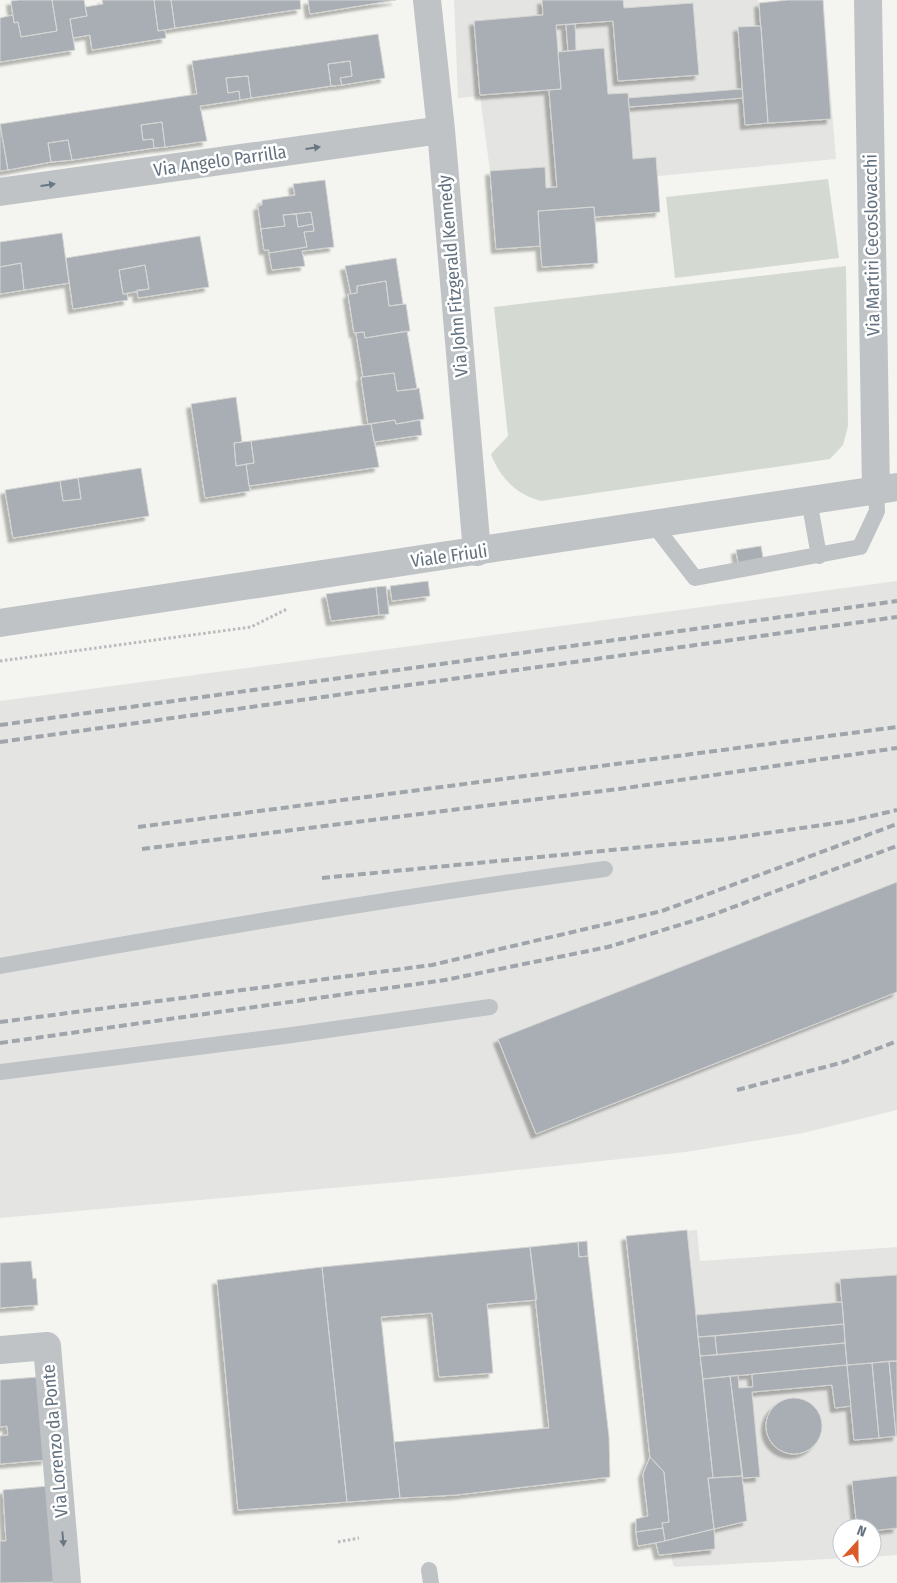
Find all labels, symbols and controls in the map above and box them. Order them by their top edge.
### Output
street label: Via Angelo Parrilla [152,141,288,181]
one-way arrow [306,144,322,152]
street label: Via Martiri Cecoslovacchi [859,154,885,336]
street label: Via John Fitzgerald Kennedy [433,174,473,378]
one-way arrow [41,181,57,189]
street label: Viale Friuli [409,540,489,572]
street label: Via Lorenzo da Ponte [37,1363,73,1519]
north arrow [832,1518,882,1568]
text: N [855,1522,868,1541]
one-way arrow [60,1531,68,1547]

